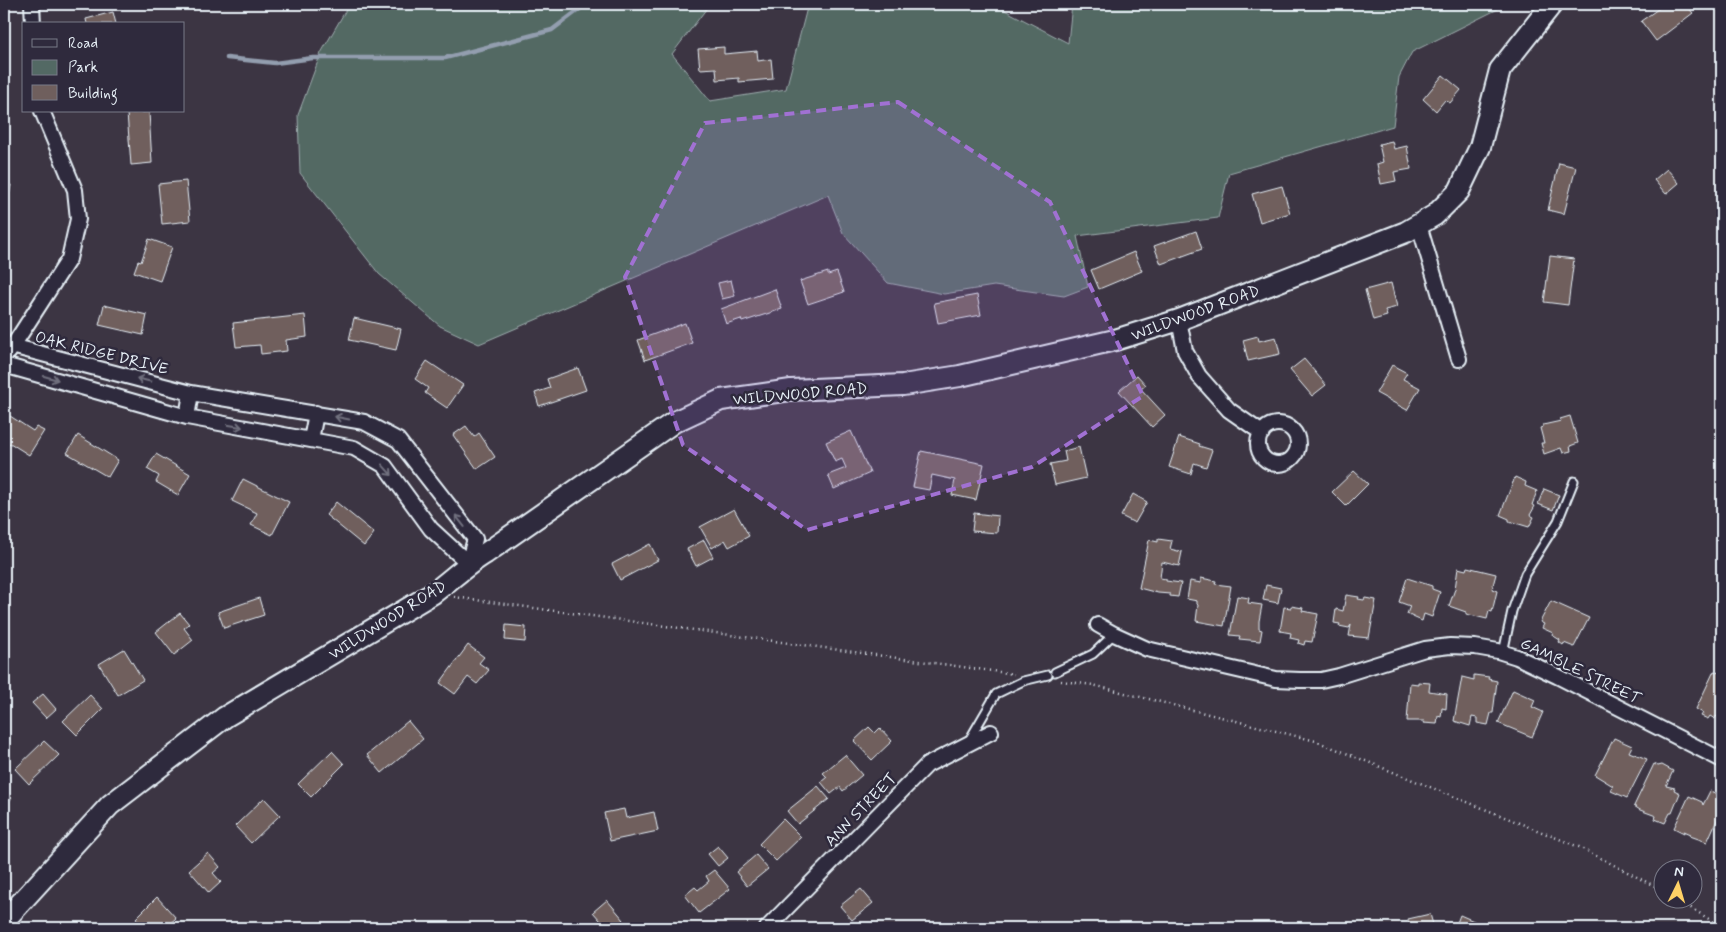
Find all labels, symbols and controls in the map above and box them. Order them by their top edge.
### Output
legend [22,22,185,112]
text: Road [68,34,98,54]
text: Park [68,58,98,78]
text: Building [68,84,118,105]
street label: WILDWOOD ROAD [1128,280,1263,346]
street label: OAK RIDGE DRIVE [33,327,170,380]
one-way arrow [42,374,58,384]
one-way arrow [136,375,152,385]
street label: WILDWOOD ROAD [732,378,868,411]
one-way arrow [334,413,350,423]
one-way arrow [226,421,242,431]
one-way arrow [381,464,393,476]
one-way arrow [455,514,466,527]
street label: WILDWOOD ROAD [325,576,451,665]
street label: GAMBLE STREET [1517,633,1645,710]
street label: ANN STREET [821,769,902,851]
north arrow [1654,860,1704,910]
text: N [1674,863,1684,881]

